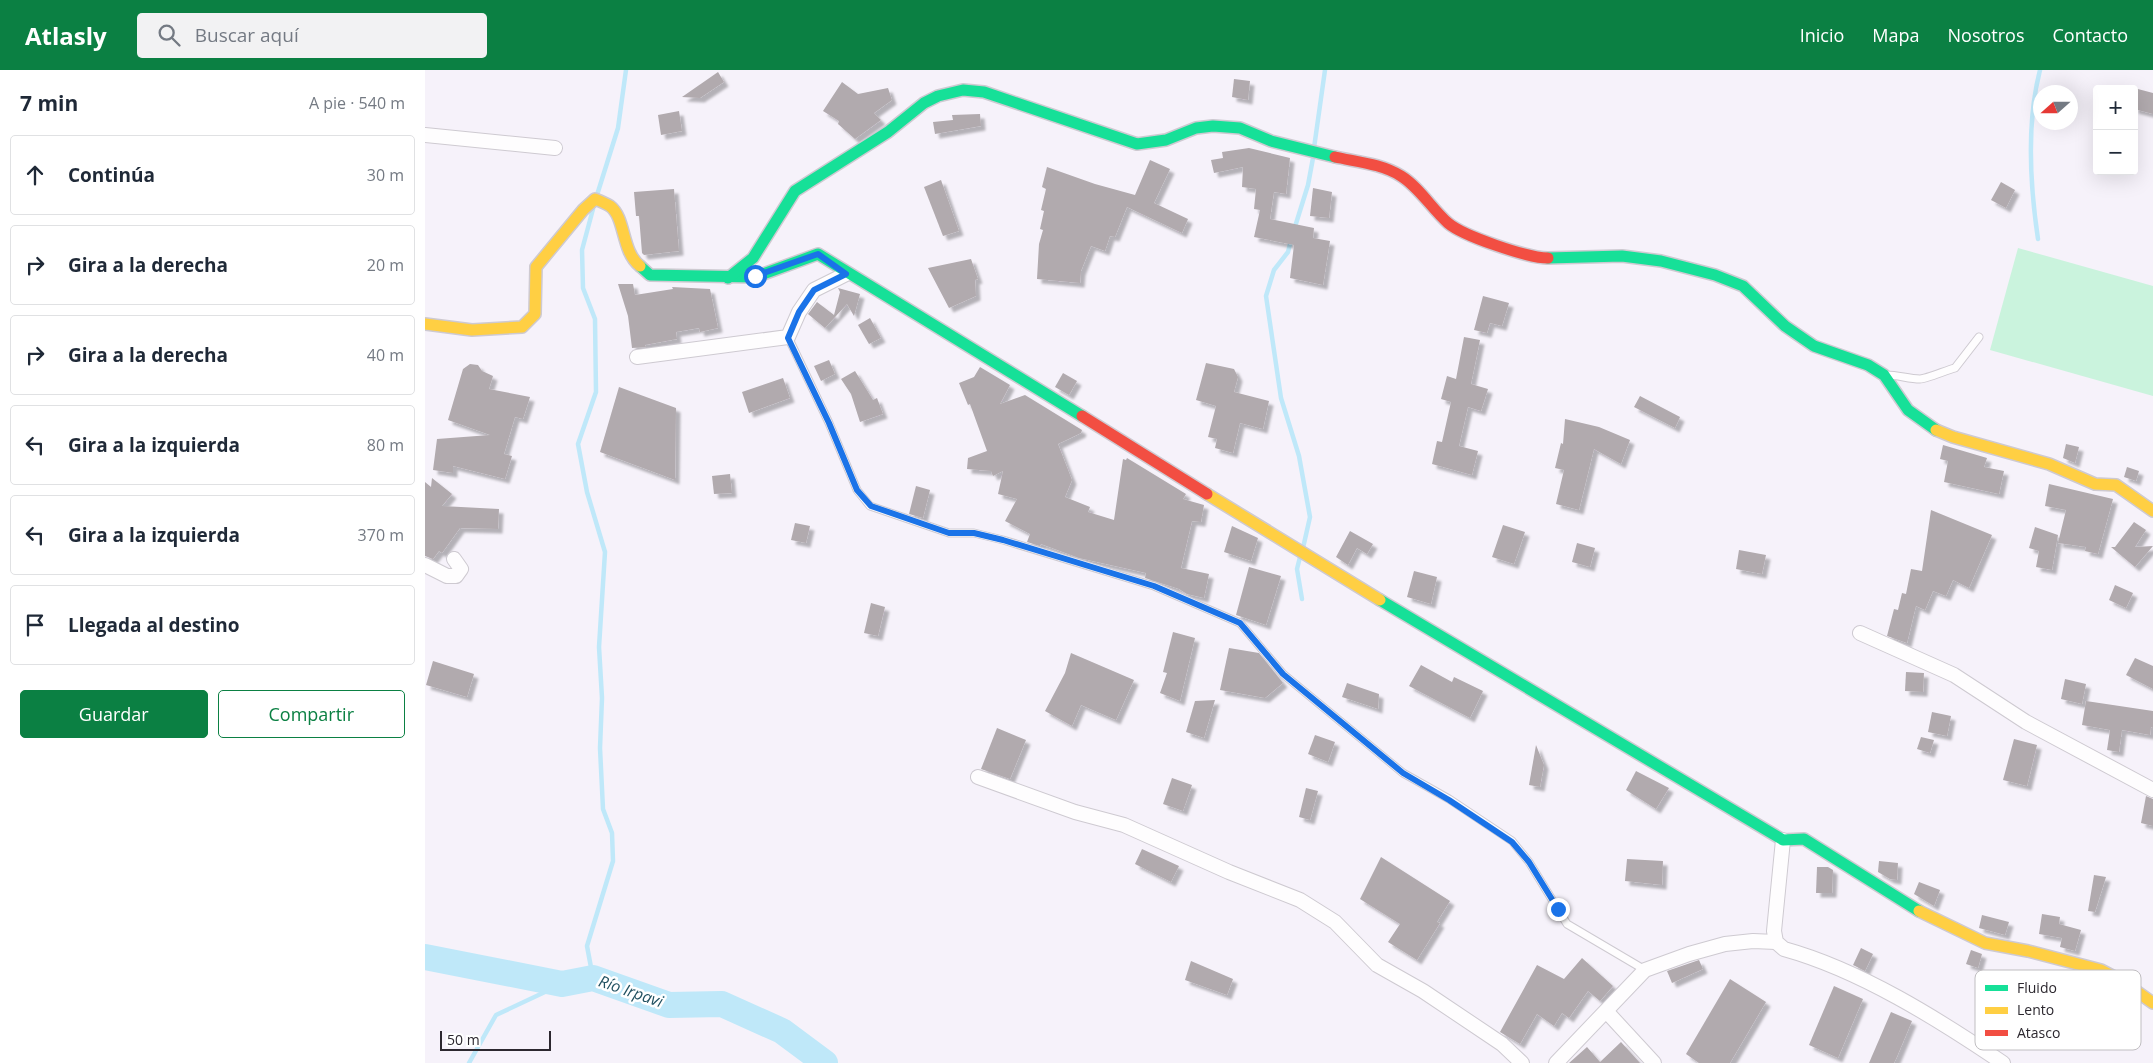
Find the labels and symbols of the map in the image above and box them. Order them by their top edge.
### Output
north arrow [2033,85,2078,130]
route start [744,265,767,288]
route end [1547,898,1570,921]
water label: Río Irpavi [596,970,667,1013]
legend [1975,970,2141,1050]
text: Fluido [2017,978,2057,997]
text: Lento [2017,1000,2054,1019]
text: Atasco [2017,1023,2060,1042]
scale bar [440,1028,551,1051]

